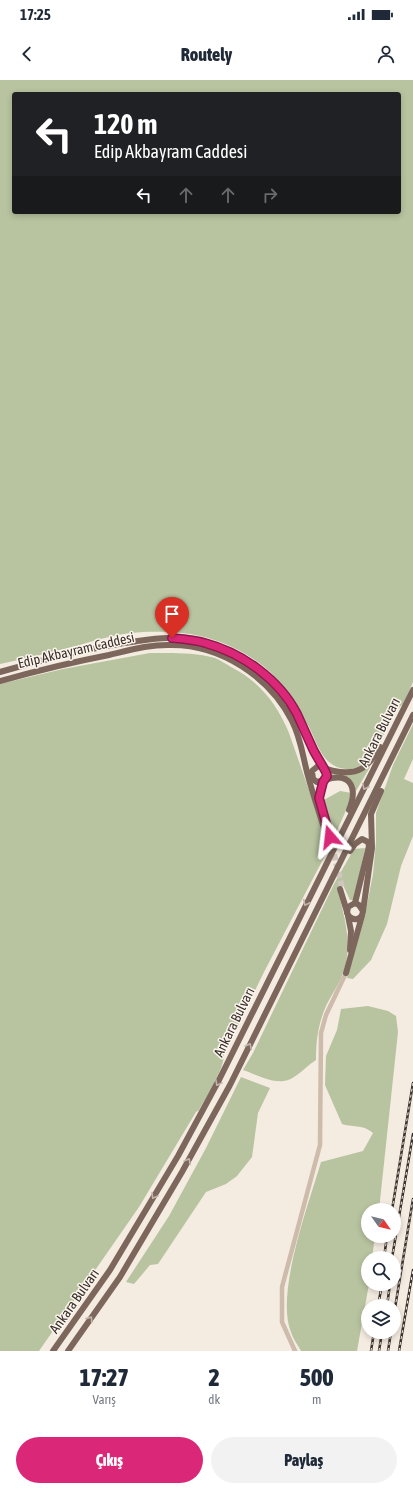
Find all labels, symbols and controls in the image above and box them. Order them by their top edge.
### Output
text: 17:25 [20,6,51,23]
icon: back [16,43,38,65]
icon: person [375,43,397,65]
text: Routely [181,44,232,65]
icon: left [28,108,80,160]
text: 120 m [94,108,157,140]
text: Edip Akbayram Caddesi [94,141,247,162]
icon: left [133,184,155,206]
icon: ahead [175,184,197,206]
icon: ahead [217,184,239,206]
icon: right [259,184,281,206]
pin [155,597,189,638]
icon: arrive [161,603,183,625]
street label: Edip Akbayram Caddesi [16,629,136,671]
street label: Ankara Bulvarı [355,695,403,769]
one-way arrow [362,783,369,790]
position arrow [309,816,351,858]
one-way arrow [303,899,311,906]
street label: Ankara Bulvarı [210,985,258,1059]
one-way arrow [244,1043,252,1051]
one-way arrow [215,1079,223,1086]
one-way arrow [184,1158,191,1165]
one-way arrow [152,1192,159,1199]
north arrow [361,1203,401,1243]
map controls [361,1203,401,1339]
button: search [361,1251,401,1291]
street label: Ankara Bulvarı [46,1266,102,1336]
button: layers [361,1299,401,1339]
one-way arrow [85,1316,93,1323]
text: 17:27 [79,1364,129,1391]
text: 2 [209,1364,220,1391]
text: 500 [300,1364,334,1391]
text: Varış [92,1392,116,1407]
text: dk [208,1392,220,1407]
text: m [312,1392,321,1407]
button: Çıkış [16,1437,203,1483]
button: Paylaş [211,1437,397,1483]

